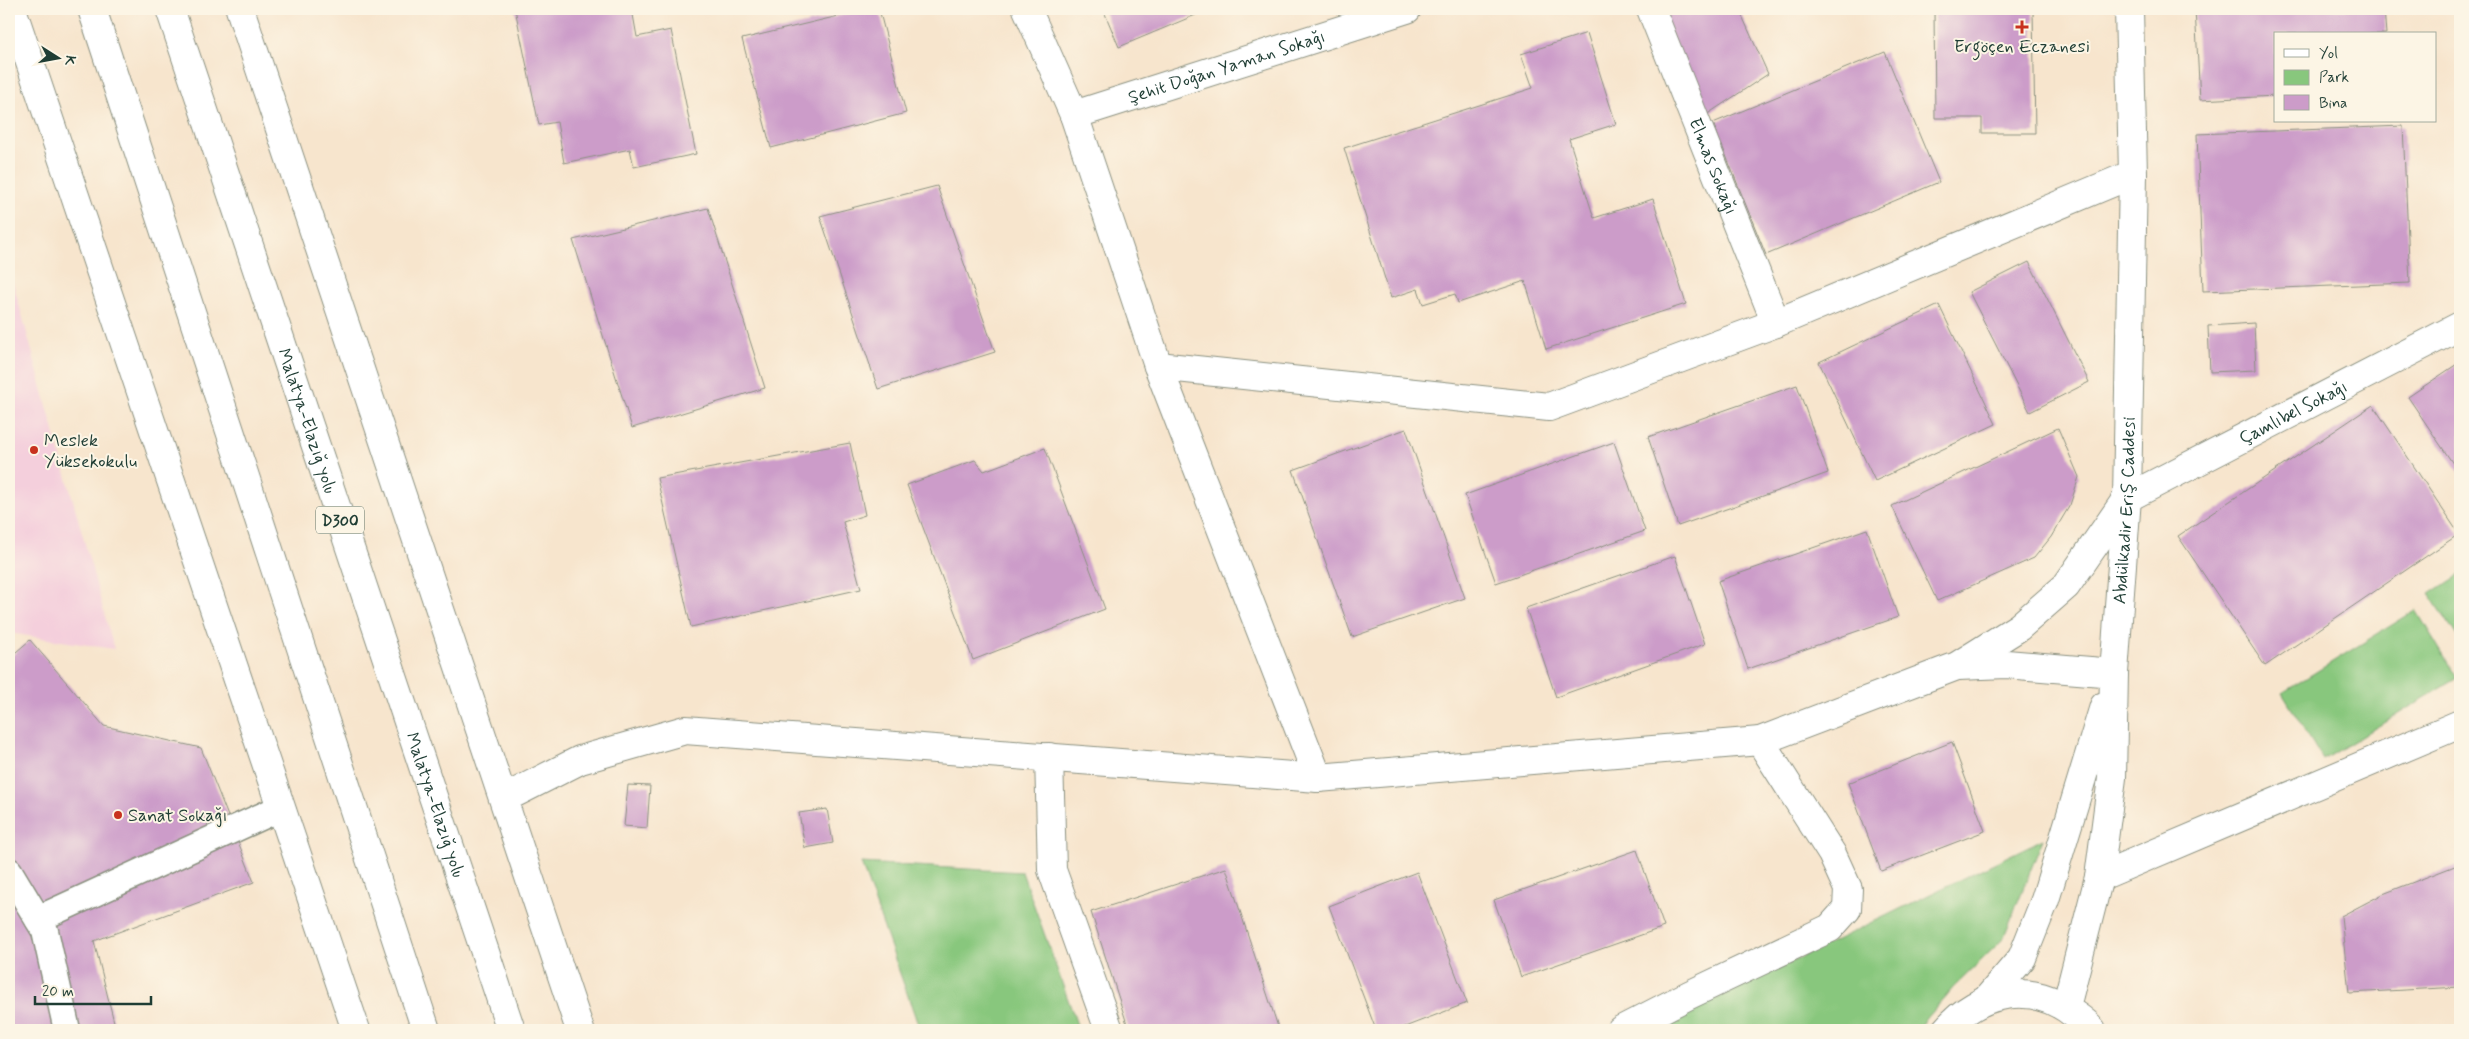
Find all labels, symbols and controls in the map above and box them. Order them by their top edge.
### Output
marker: Ergöçen Eczanesi [2016,21,2028,33]
street label: Şehit Doğan Yaman Sokağı [1125,25,1328,110]
north arrow [32,32,82,82]
legend [2274,32,2436,122]
place label: Ergöçen Eczanesi [1954,35,2090,61]
text: Yol [2319,44,2338,64]
text: K [60,54,80,68]
text: Park [2319,68,2349,88]
text: Bina [2319,94,2347,114]
street label: Elmas Sokağı [1683,115,1743,218]
street label: Malatya-Elazığ yolu [271,345,342,497]
street label: Çamlıbel Sokağı [2235,375,2352,451]
street label: Abdülkadir Eriş Caddesi [2108,416,2142,605]
place label: Meslek Yüksekokulu [44,429,137,474]
marker: Meslek Yüksekokulu [28,444,40,456]
road number: D300 [316,506,364,534]
street label: Malatya-Elazığ yolu [399,729,470,881]
place label: Sanat Sokağı [128,804,227,828]
marker: Sanat Sokağı [112,809,124,821]
scale bar [35,974,151,1006]
text: 20 m [42,982,74,1002]

